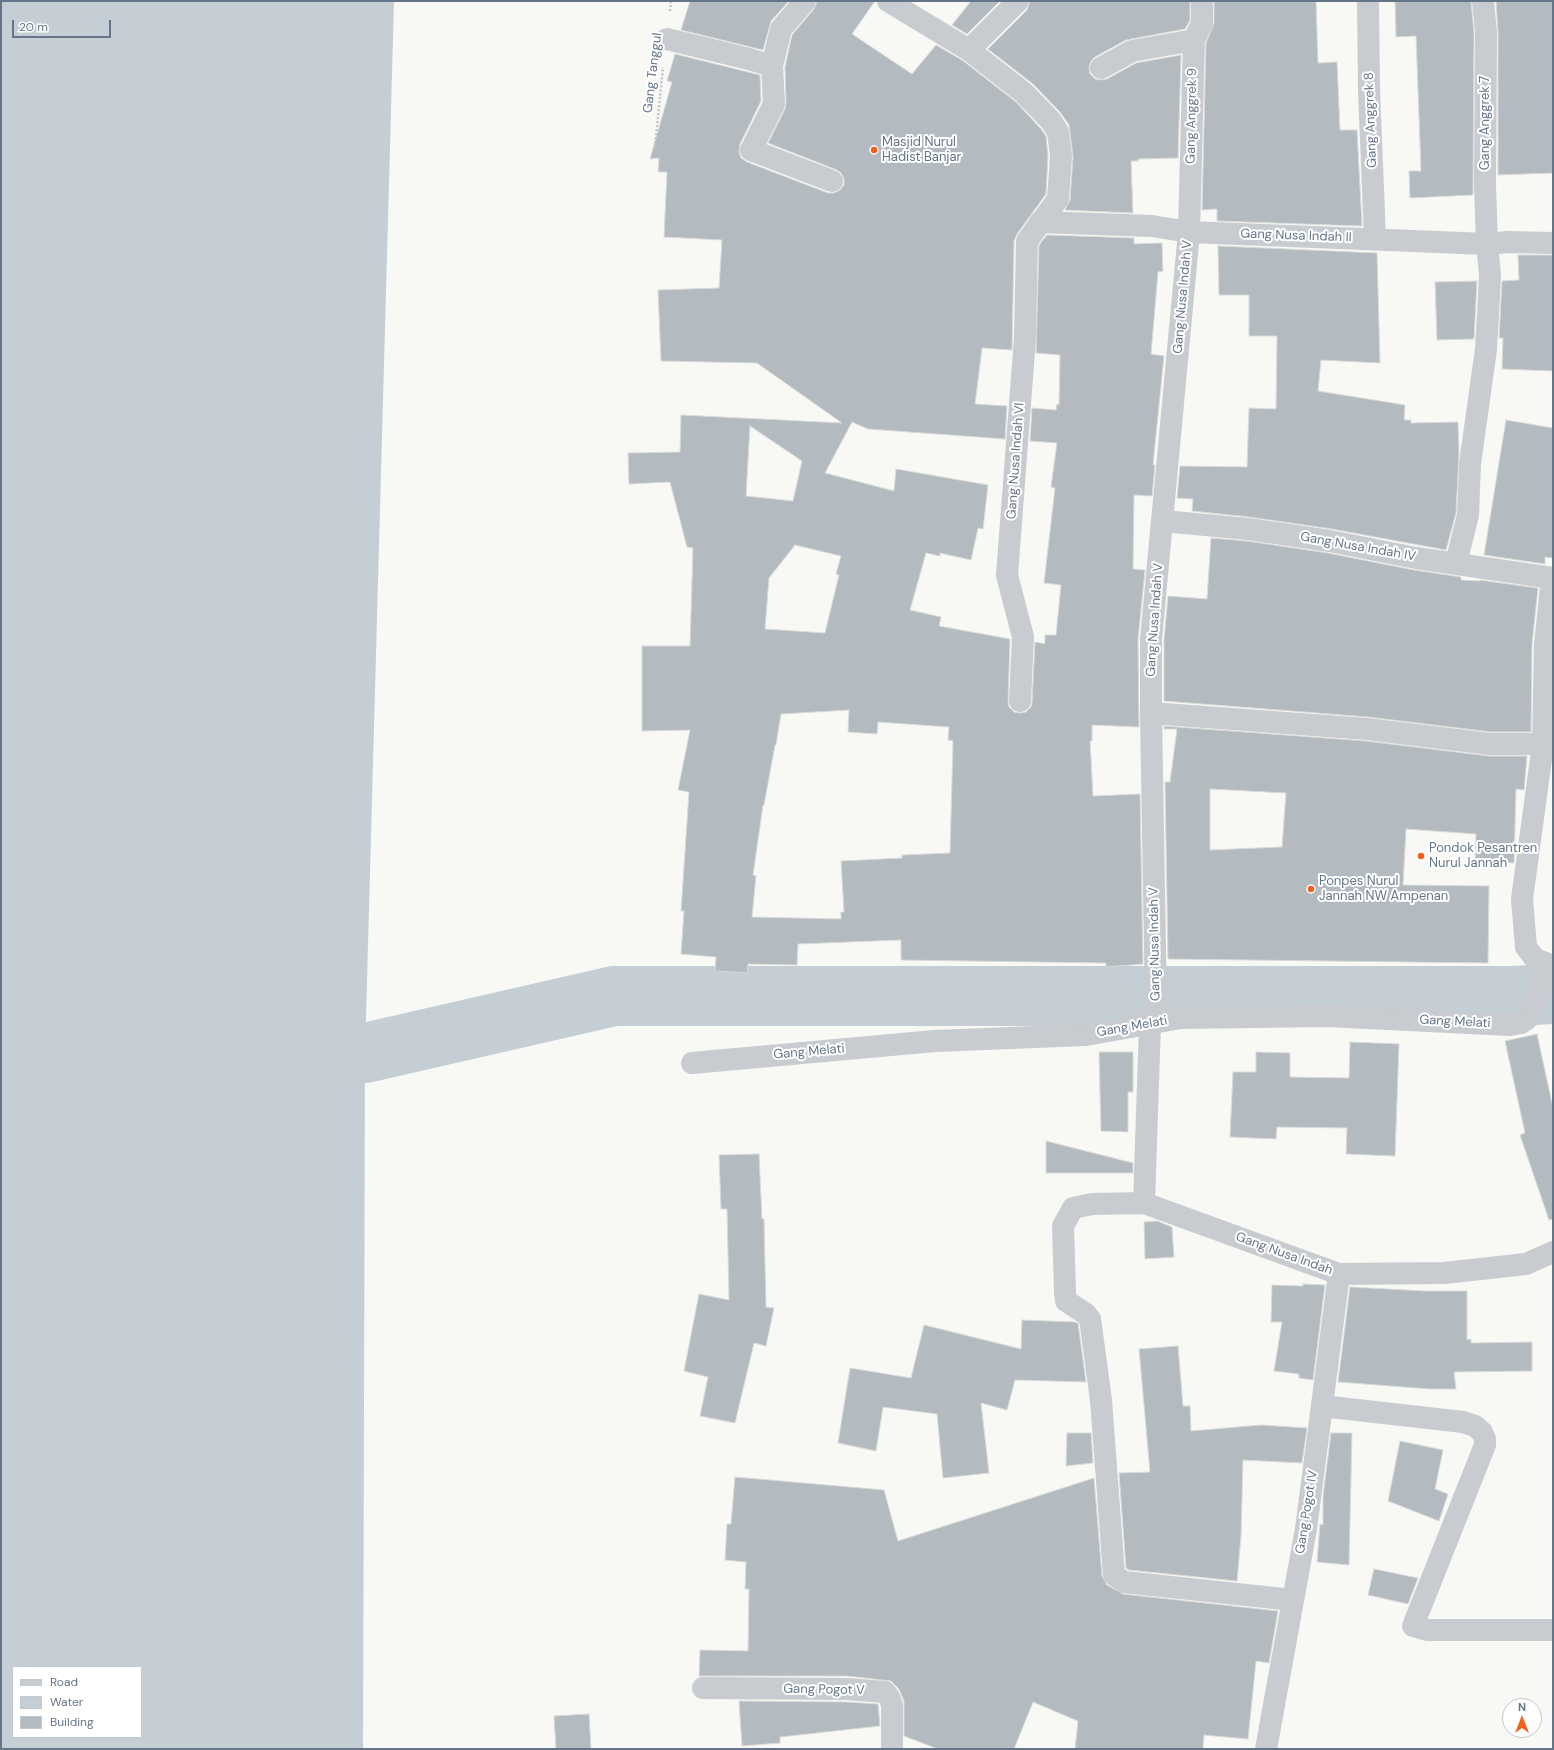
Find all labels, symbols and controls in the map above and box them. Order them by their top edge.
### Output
scale bar [14,12,113,38]
text: 20 m [19,19,48,35]
street label: Gang Tanggul [640,32,666,114]
street label: Gang Anggrek 9 [1183,68,1201,164]
street label: Gang Anggrek 8 [1362,72,1380,168]
street label: Gang Anggrek 7 [1478,76,1494,170]
place label: Masjid Nurul Hadist Banjar [882,135,961,166]
marker: Masjid Nurul Hadist Banjar [869,145,879,155]
street label: Gang Nusa Indah II [1240,226,1352,246]
street label: Gang Nusa Indah V [1170,240,1196,354]
street label: Gang Nusa Indah VI [1004,402,1028,520]
street label: Gang Nusa Indah IV [1299,529,1417,565]
street label: Gang Nusa Indah V [1143,563,1167,677]
place label: Pondok Pesantren Nurul Jannah [1429,841,1537,872]
marker: Pondok Pesantren Nurul Jannah [1416,851,1426,861]
place label: Ponpes Nurul Jannah NW Ampenan [1319,874,1448,905]
marker: Ponpes Nurul Jannah NW Ampenan [1306,884,1316,894]
street label: Gang Nusa Indah V [1146,887,1164,1001]
street label: Gang Melati [1419,1012,1491,1032]
street label: Gang Melati [1095,1013,1169,1041]
street label: Gang Melati [773,1041,845,1063]
street label: Gang Nusa Indah [1234,1229,1334,1279]
street label: Gang Pogot IV [1293,1469,1321,1555]
legend [12,1666,142,1738]
text: Road [50,1674,78,1690]
street label: Gang Pogot V [783,1681,865,1699]
text: Water [50,1694,83,1710]
north arrow [1502,1698,1542,1738]
text: N [1518,1700,1526,1714]
text: Building [50,1714,94,1730]

